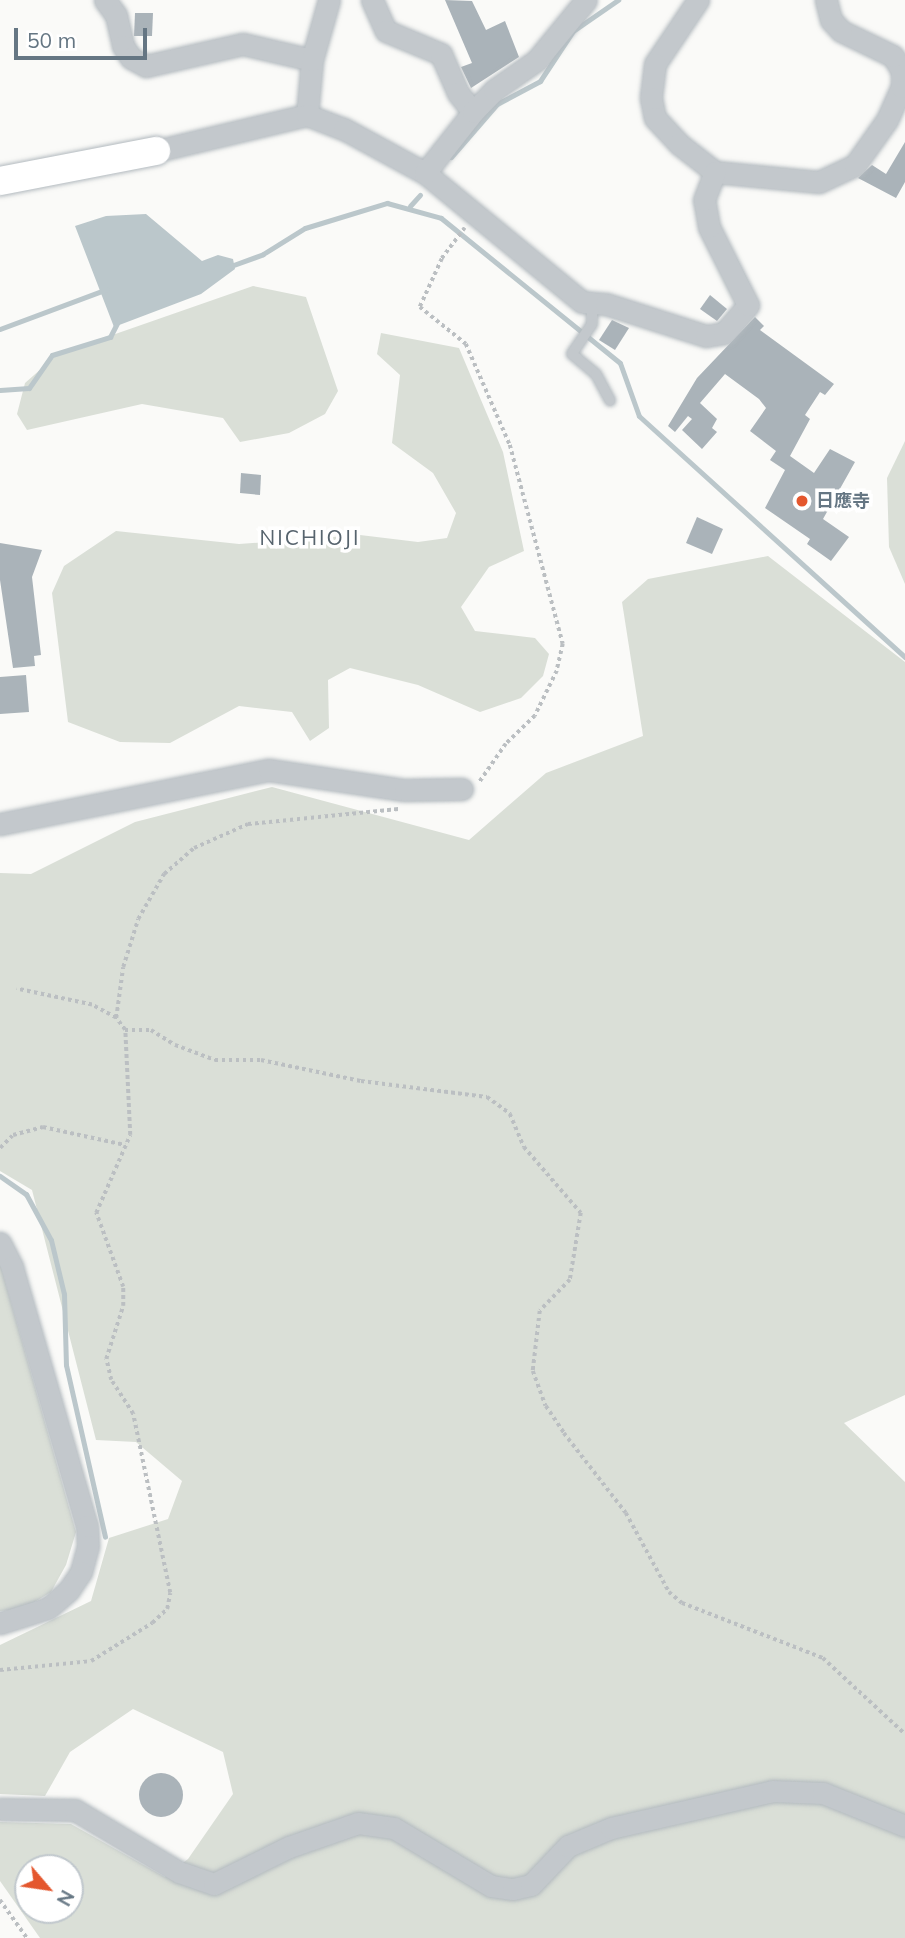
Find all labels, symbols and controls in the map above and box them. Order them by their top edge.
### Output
scale bar [18,14,150,58]
text: 50 m [27,27,76,53]
place label: 日應寺 [816,490,870,512]
marker: 日應寺 [794,493,810,509]
district label: NICHIOJI [261,524,359,550]
north arrow [14,1854,84,1924]
text: N [52,1886,80,1910]

